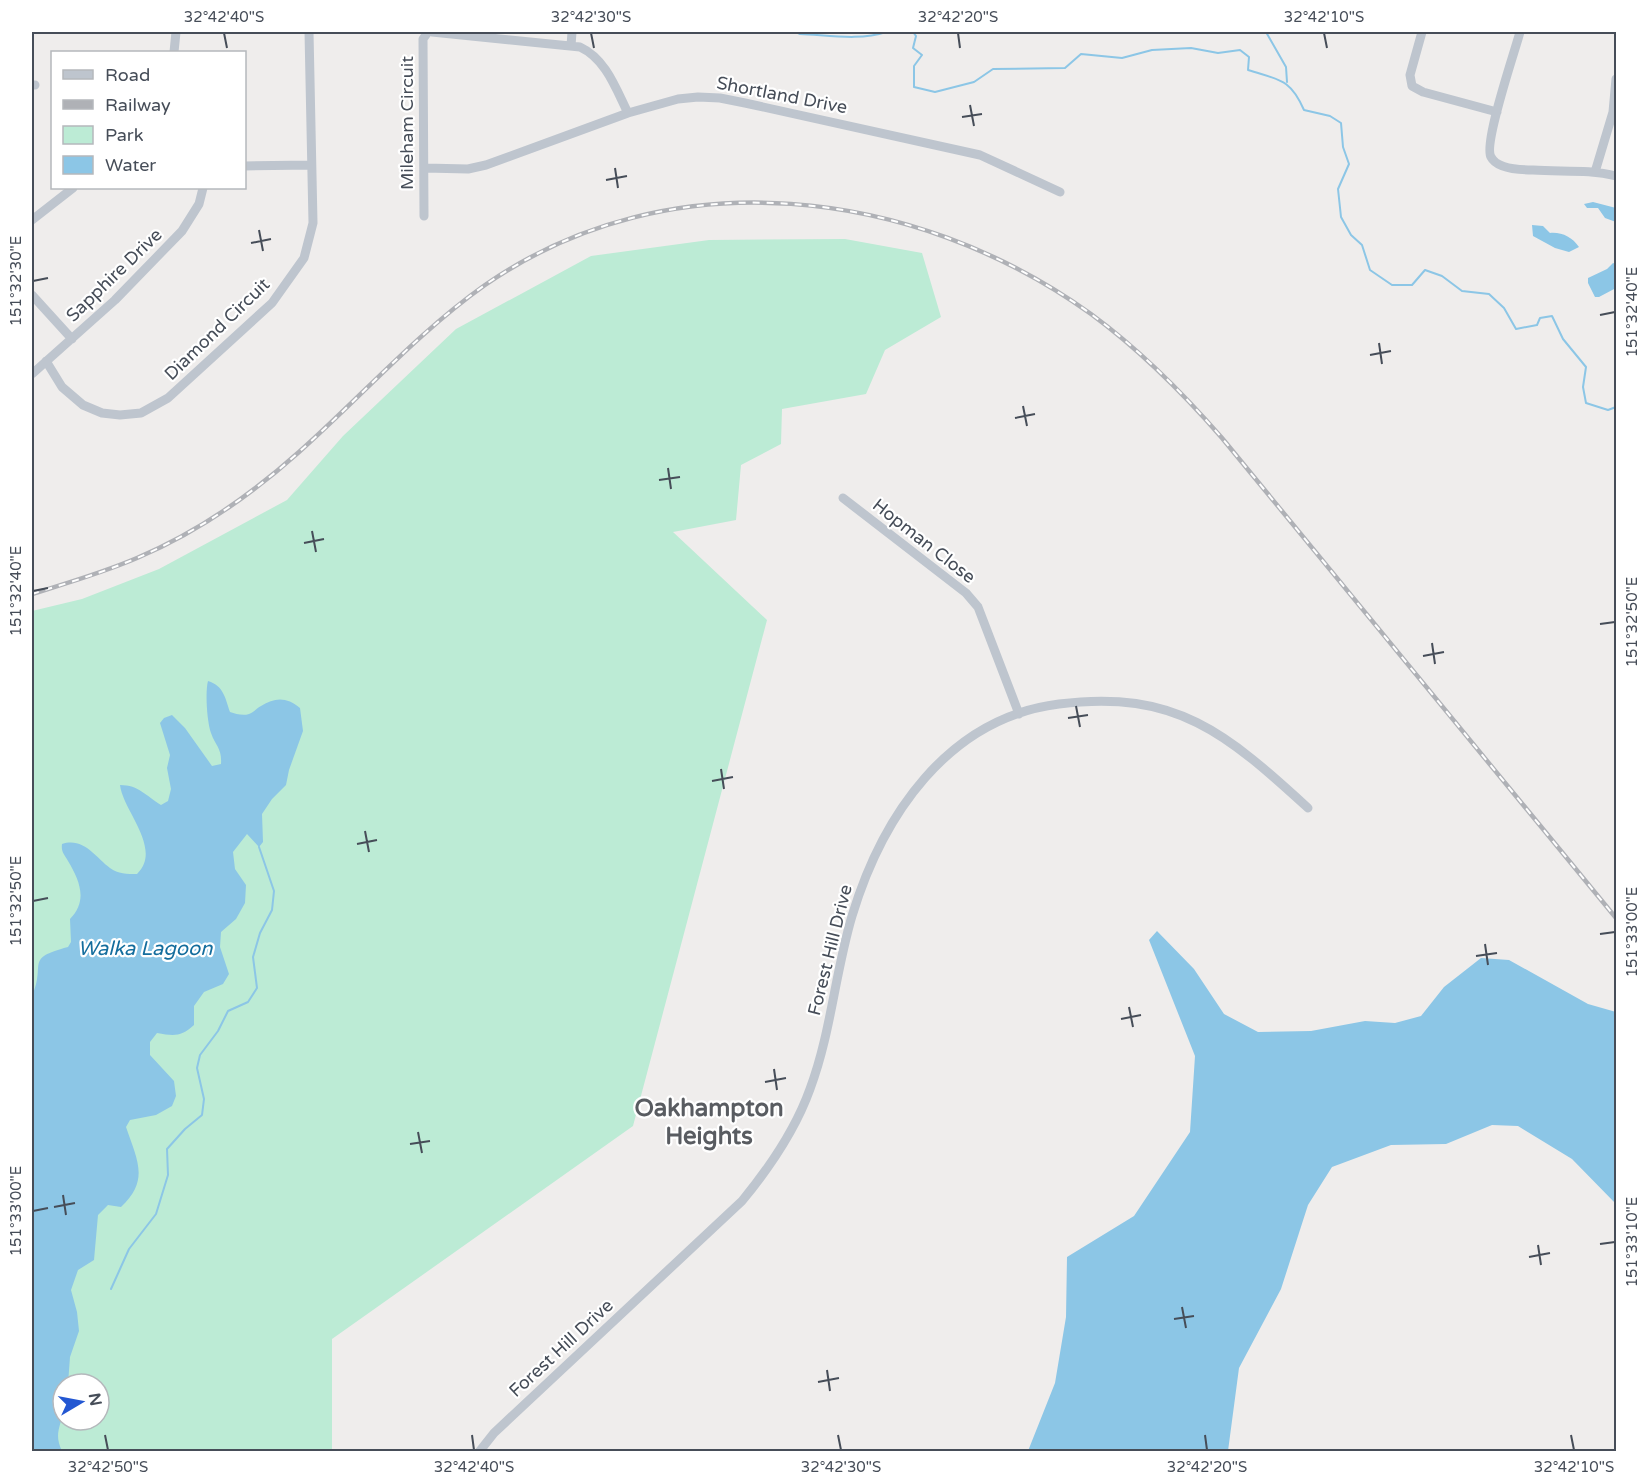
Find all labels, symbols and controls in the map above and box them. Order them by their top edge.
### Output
text: 32°42'40"S [184,8,264,26]
text: 32°42'30"S [551,8,631,26]
text: 32°42'20"S [918,8,998,26]
text: 32°42'10"S [1284,8,1364,26]
legend [51,51,246,189]
street label: Mileham Circuit [396,56,418,190]
text: Road [105,64,150,86]
street label: Shortland Drive [715,72,849,118]
text: Railway [105,94,171,116]
text: Park [105,124,144,146]
text: Water [105,154,156,176]
street label: Sapphire Drive [61,224,167,326]
text: 151°32'30"E [7,236,25,326]
text: 151°32'40"E [1623,267,1641,357]
street label: Diamond Circuit [160,273,274,385]
street label: Hopman Close [868,494,980,588]
text: 151°32'40"E [7,546,25,636]
text: 151°32'50"E [1623,577,1641,667]
text: 151°32'50"E [7,856,25,946]
street label: Forest Hill Drive [803,882,857,1018]
text: 151°33'00"E [1623,887,1641,977]
water label: Walka Lagoon [78,937,213,961]
district label: Oakhampton Heights [634,1094,784,1151]
text: 151°33'00"E [7,1166,25,1256]
text: 151°33'10"E [1623,1197,1641,1287]
street label: Forest Hill Drive [505,1294,617,1402]
north arrow [51,1372,111,1432]
text: N [84,1392,106,1408]
text: 32°42'50"S [68,1458,148,1476]
text: 32°42'40"S [434,1458,514,1476]
text: 32°42'30"S [801,1458,881,1476]
text: 32°42'20"S [1167,1458,1247,1476]
text: 32°42'10"S [1534,1458,1614,1476]

